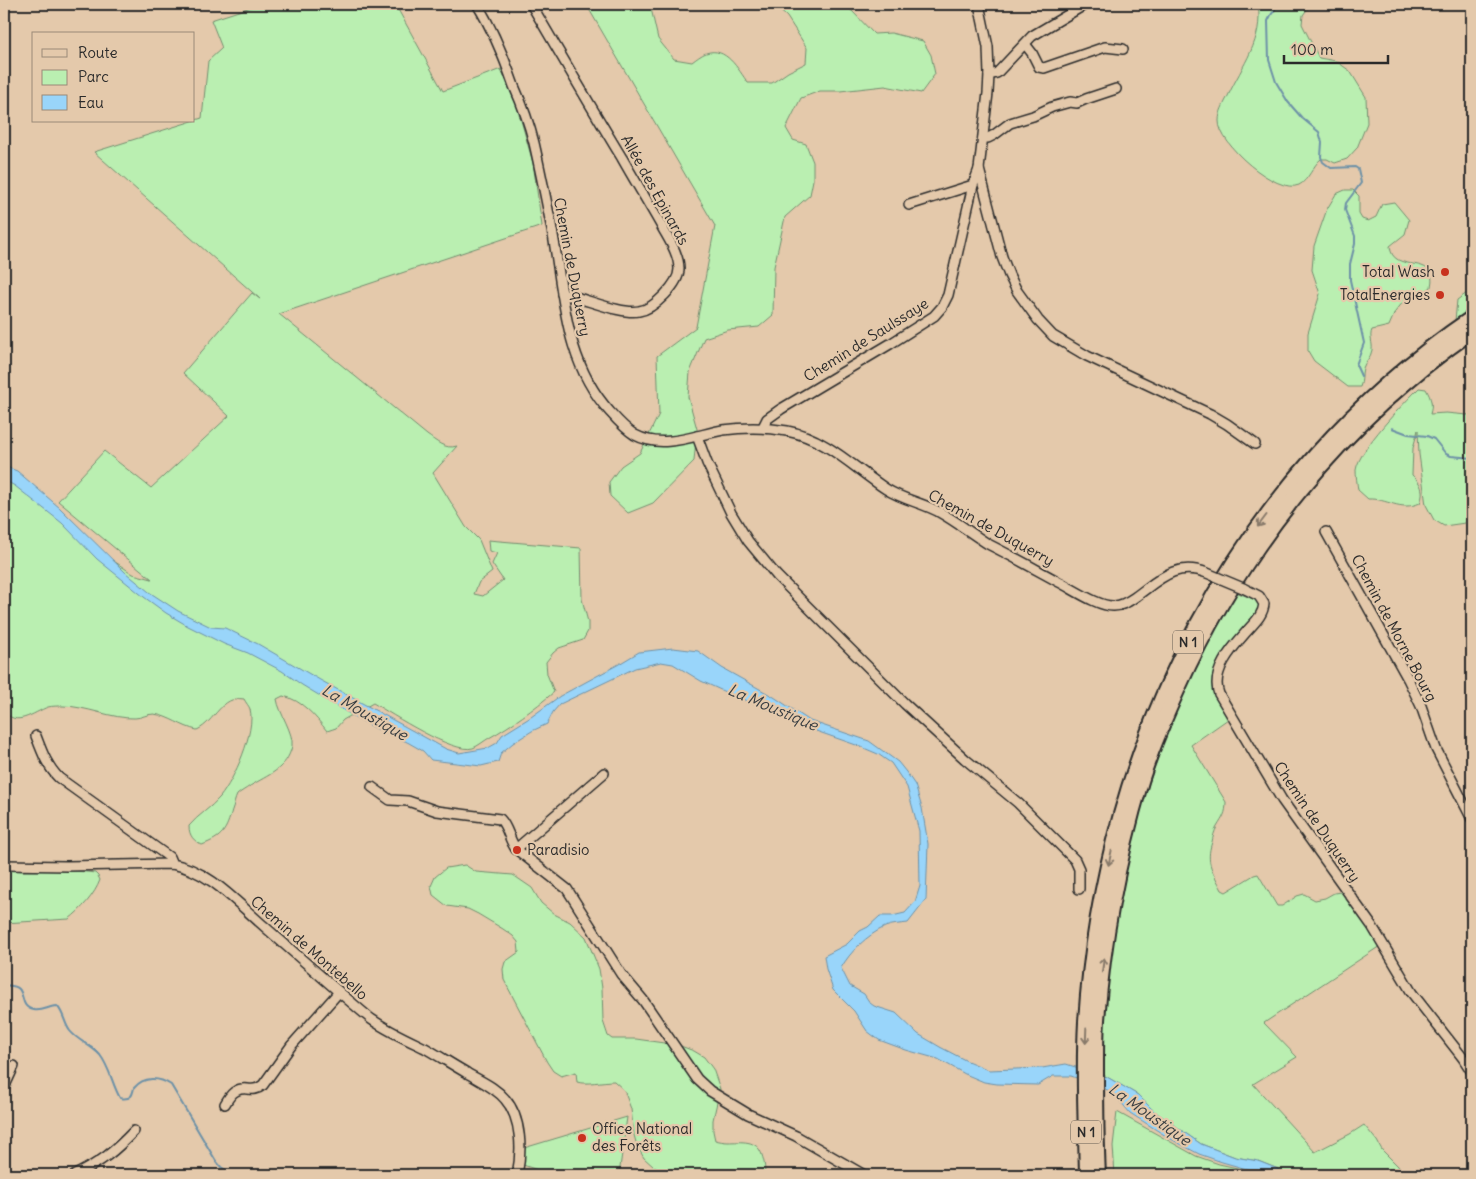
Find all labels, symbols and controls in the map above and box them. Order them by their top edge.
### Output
legend [32,32,195,122]
scale bar [1284,32,1387,64]
text: 100 m [1291,40,1333,59]
text: Route [78,43,118,62]
text: Parc [78,67,109,86]
text: Eau [78,93,104,112]
street label: Allée des Epinards [617,131,694,248]
street label: Chemin de Duquerry [550,196,595,338]
place label: Total Wash [1362,262,1435,281]
marker: Total Wash [1439,266,1451,278]
place label: TotalEnergies [1340,285,1430,304]
marker: TotalEnergies [1434,289,1446,301]
street label: Chemin de Saulssaye [800,294,932,386]
street label: Chemin de Duquerry [925,485,1057,570]
one-way arrow [1257,514,1268,527]
street label: Chemin de Morne Bourg [1348,551,1441,705]
road number: N 1 [1173,630,1203,654]
water label: La Moustique [319,679,413,745]
water label: La Moustique [725,679,822,735]
street label: Chemin de Duquerry [1270,758,1365,885]
place label: Paradisio [527,840,589,859]
marker: Paradisio [511,844,523,856]
one-way arrow [1105,850,1114,866]
street label: Chemin de Montebello [247,891,372,1004]
one-way arrow [1098,957,1108,973]
one-way arrow [1081,1028,1090,1044]
water label: La Moustique [1105,1078,1196,1150]
place label: Office National des Forêts [592,1119,692,1155]
road number: N 1 [1071,1120,1101,1144]
marker: Office National des Forêts [576,1132,588,1144]

